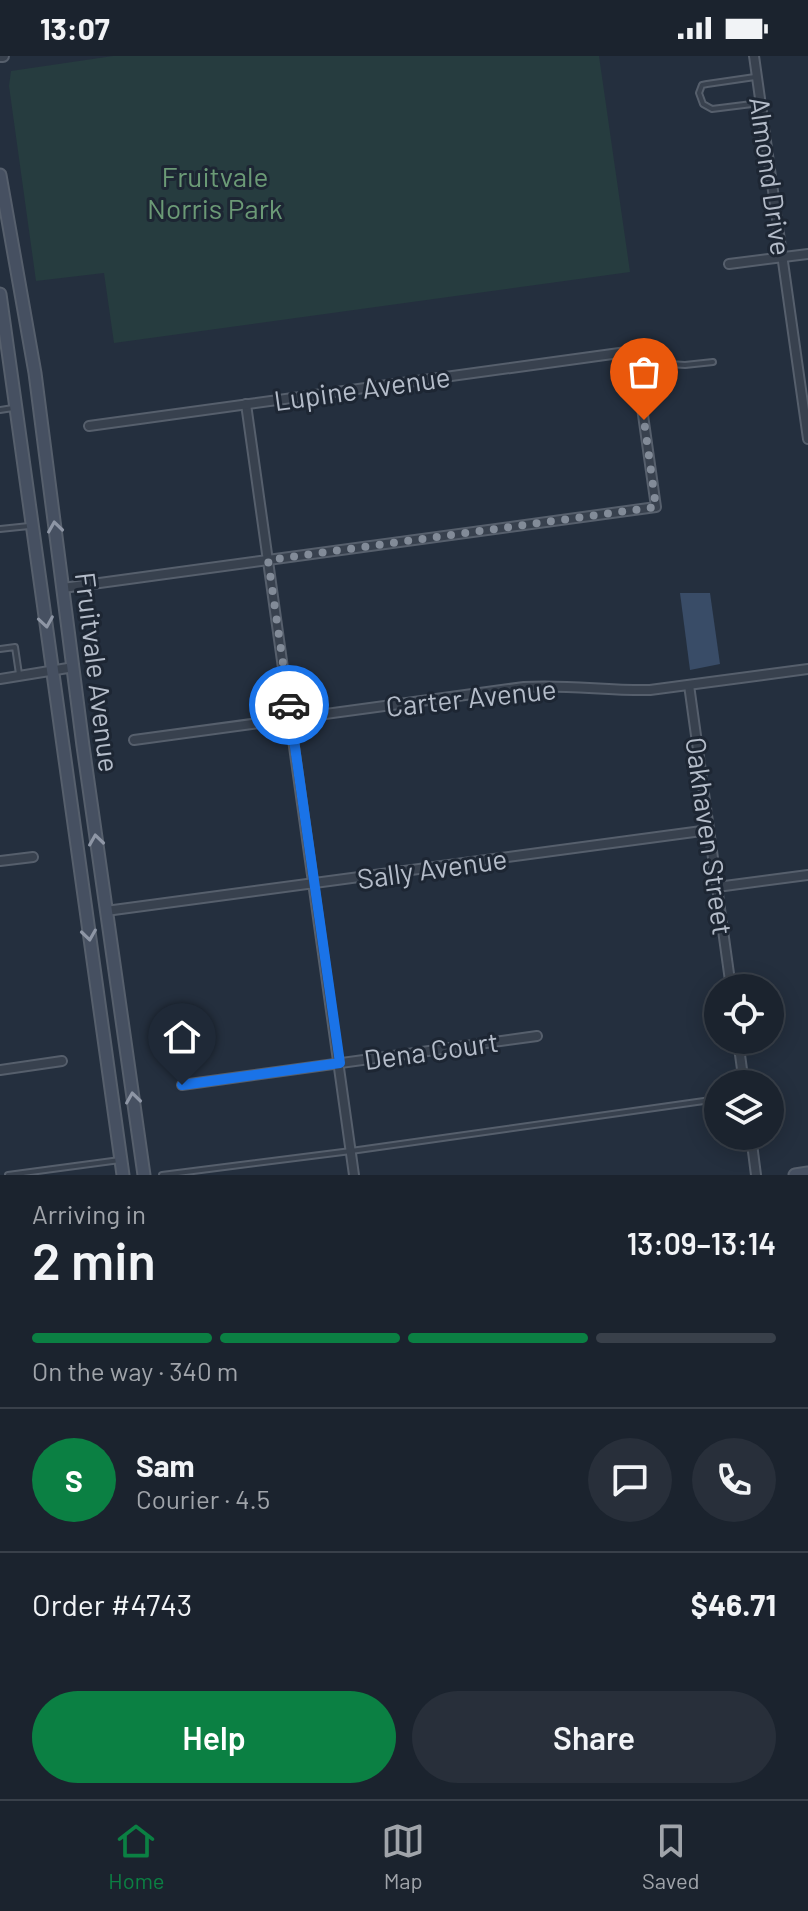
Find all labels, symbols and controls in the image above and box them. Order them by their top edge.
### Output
text: 13:07 [40,10,110,46]
street label: Almond Drive [743,94,799,258]
park label: Fruitvale Norris Park [147,159,283,225]
pin [610,338,678,420]
icon: bag [622,350,666,394]
street label: Lupine Avenue [272,359,452,417]
one-way arrow [47,520,64,534]
street label: Fruitvale Avenue [69,570,127,774]
one-way arrow [37,615,54,629]
courier [249,665,329,745]
street label: Carter Avenue [384,671,558,723]
icon: car [267,683,311,727]
street label: Oakhaven Street [679,735,741,937]
one-way arrow [88,834,105,847]
street label: Sally Avenue [355,841,509,895]
one-way arrow [80,929,97,942]
map controls [704,974,784,1150]
button: locate [704,974,784,1054]
pin [148,1003,216,1085]
icon: home [160,1015,204,1059]
street label: Dena Court [362,1024,500,1076]
button: layers [704,1070,784,1150]
one-way arrow [125,1091,142,1105]
text: Arriving in [32,1198,146,1229]
text: 13:09–13:14 [627,1225,776,1261]
text: 2 min [32,1228,156,1290]
text: On the way · 340 m [32,1355,238,1386]
button: chat [588,1438,672,1522]
button: phone [692,1438,776,1522]
text: Sam [136,1447,195,1483]
text: S [65,1462,83,1498]
text: Courier · 4.5 [136,1483,270,1514]
text: Order #4743 [32,1586,192,1622]
text: $46.71 [691,1586,776,1622]
button: Help [32,1691,396,1783]
button: Share [412,1691,776,1783]
tab: Home [108,1819,165,1893]
tab: Map [381,1819,425,1893]
tab: Saved [642,1819,700,1893]

